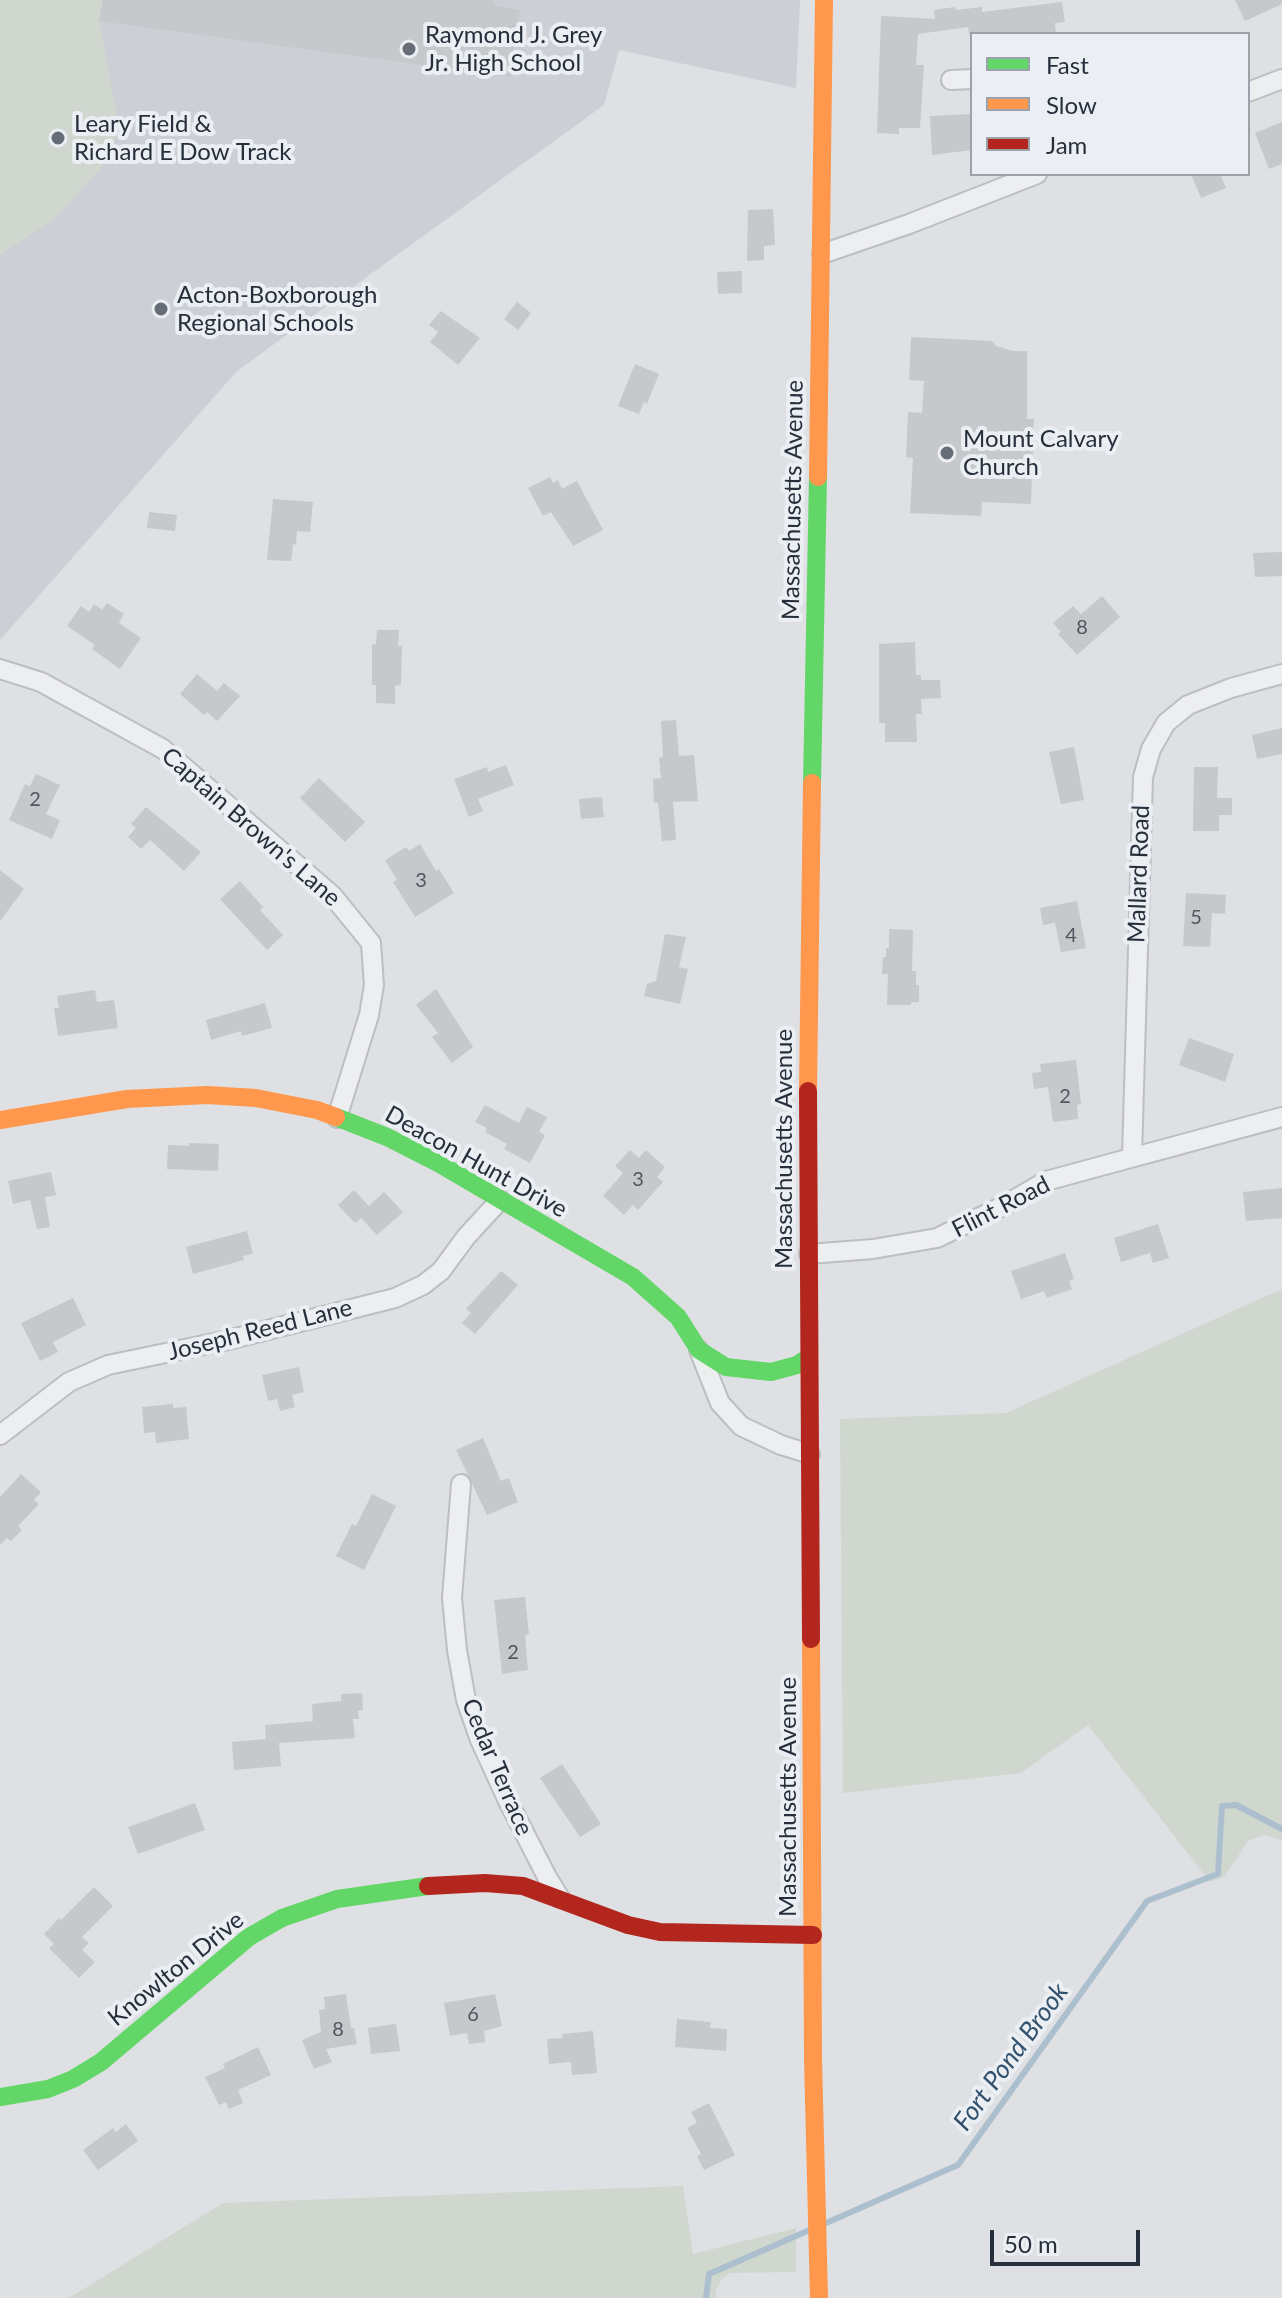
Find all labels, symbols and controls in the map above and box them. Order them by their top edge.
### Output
place label: Raymond J. Grey Jr. High School [425,21,602,77]
legend [970,32,1250,176]
marker: Raymond J. Grey Jr. High School [400,40,418,58]
text: Fast [1046,50,1089,79]
text: Slow [1046,90,1097,119]
place label: Leary Field & Richard E Dow Track [74,110,291,166]
marker: Leary Field & Richard E Dow Track [49,129,67,147]
text: Jam [1046,130,1087,159]
place label: Acton-Boxborough Regional Schools [177,281,377,337]
marker: Acton-Boxborough Regional Schools [152,300,170,318]
street label: Massachusetts Avenue [777,380,809,620]
place label: Mount Calvary Church [963,425,1119,481]
marker: Mount Calvary Church [938,444,956,462]
house number: 8 [1076,616,1088,640]
street label: Captain Brown's Lane [156,741,346,913]
house number: 2 [29,788,41,812]
street label: Mallard Road [1122,804,1156,944]
house number: 3 [415,869,427,893]
house number: 5 [1190,906,1202,930]
house number: 4 [1065,924,1077,948]
street label: Massachusetts Avenue [770,1029,798,1269]
house number: 2 [1059,1085,1071,1109]
street label: Deacon Hunt Drive [380,1100,572,1224]
house number: 3 [632,1168,644,1192]
street label: Flint Road [947,1170,1055,1244]
street label: Joseph Reed Lane [165,1293,355,1367]
house number: 2 [507,1641,519,1665]
street label: Massachusetts Avenue [774,1677,802,1917]
street label: Cedar Terrace [455,1694,539,1840]
street label: Knowlton Drive [102,1906,250,2032]
water label: Fort Pond Brook [947,1977,1075,2137]
house number: 6 [467,2003,479,2027]
house number: 8 [332,2018,344,2042]
scale bar [994,2214,1144,2264]
text: 50 m [1004,2229,1058,2258]

